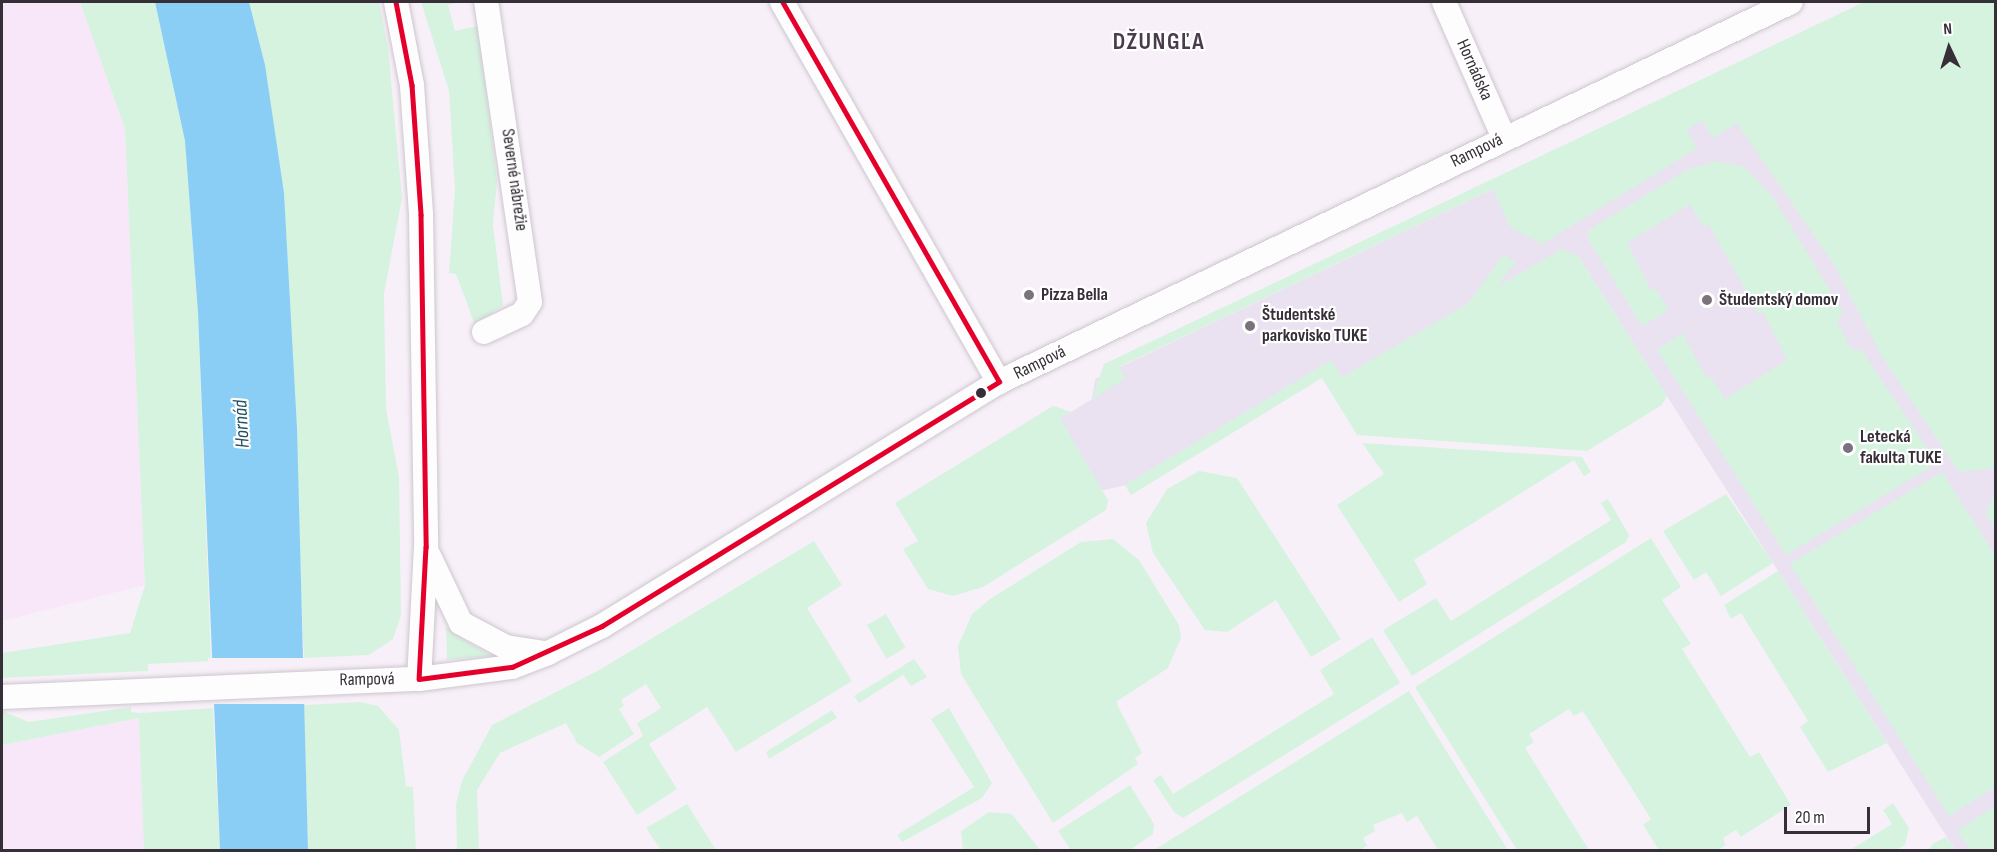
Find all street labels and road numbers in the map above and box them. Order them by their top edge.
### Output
street label: Hornádska [1451,36,1497,104]
street label: Severné nábrežie [496,127,532,233]
street label: Rampová [1448,129,1506,173]
street label: Rampová [1011,341,1069,385]
street label: Rampová [339,669,395,691]

